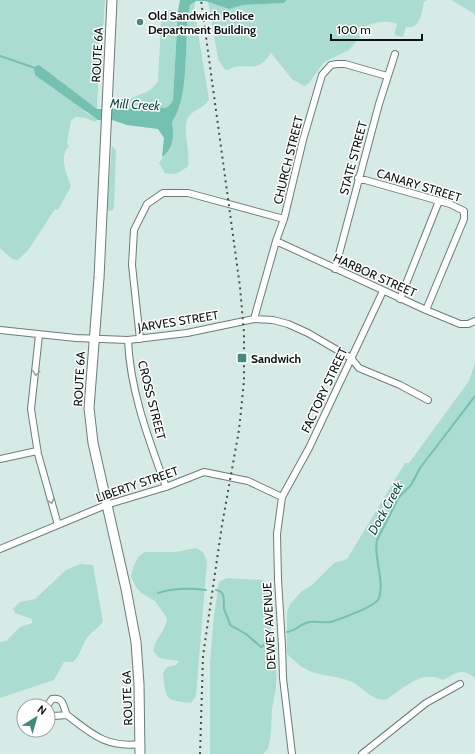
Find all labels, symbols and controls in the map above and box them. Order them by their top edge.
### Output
place label: Old Sandwich Police Department Building [148,8,256,37]
scale bar [331,16,422,42]
marker: Old Sandwich Police Department Building [135,17,145,27]
text: 100 m [337,22,371,37]
street label: ROUTE 6A [88,26,106,83]
water label: Mill Creek [109,95,161,113]
street label: CHURCH STREET [270,114,306,206]
street label: STATE STREET [336,119,370,196]
street label: CANARY STREET [375,165,464,205]
street label: HARBOR STREET [331,250,420,300]
street label: JARVES STREET [136,307,220,335]
street label: FACTORY STREET [298,344,351,435]
street label: ROUTE 6A [70,350,88,407]
place label: Sandwich [251,351,301,366]
marker: Sandwich [236,352,248,364]
street label: CROSS STREET [135,359,169,442]
one-way arrow [31,370,40,376]
street label: LIBERTY STREET [94,463,181,505]
water label: Dock Creek [364,478,406,537]
one-way arrow [46,497,55,504]
street label: DEWEY AVENUE [259,582,279,670]
street label: ROUTE 6A [119,670,135,726]
north arrow [16,698,56,738]
text: N [35,702,49,718]

